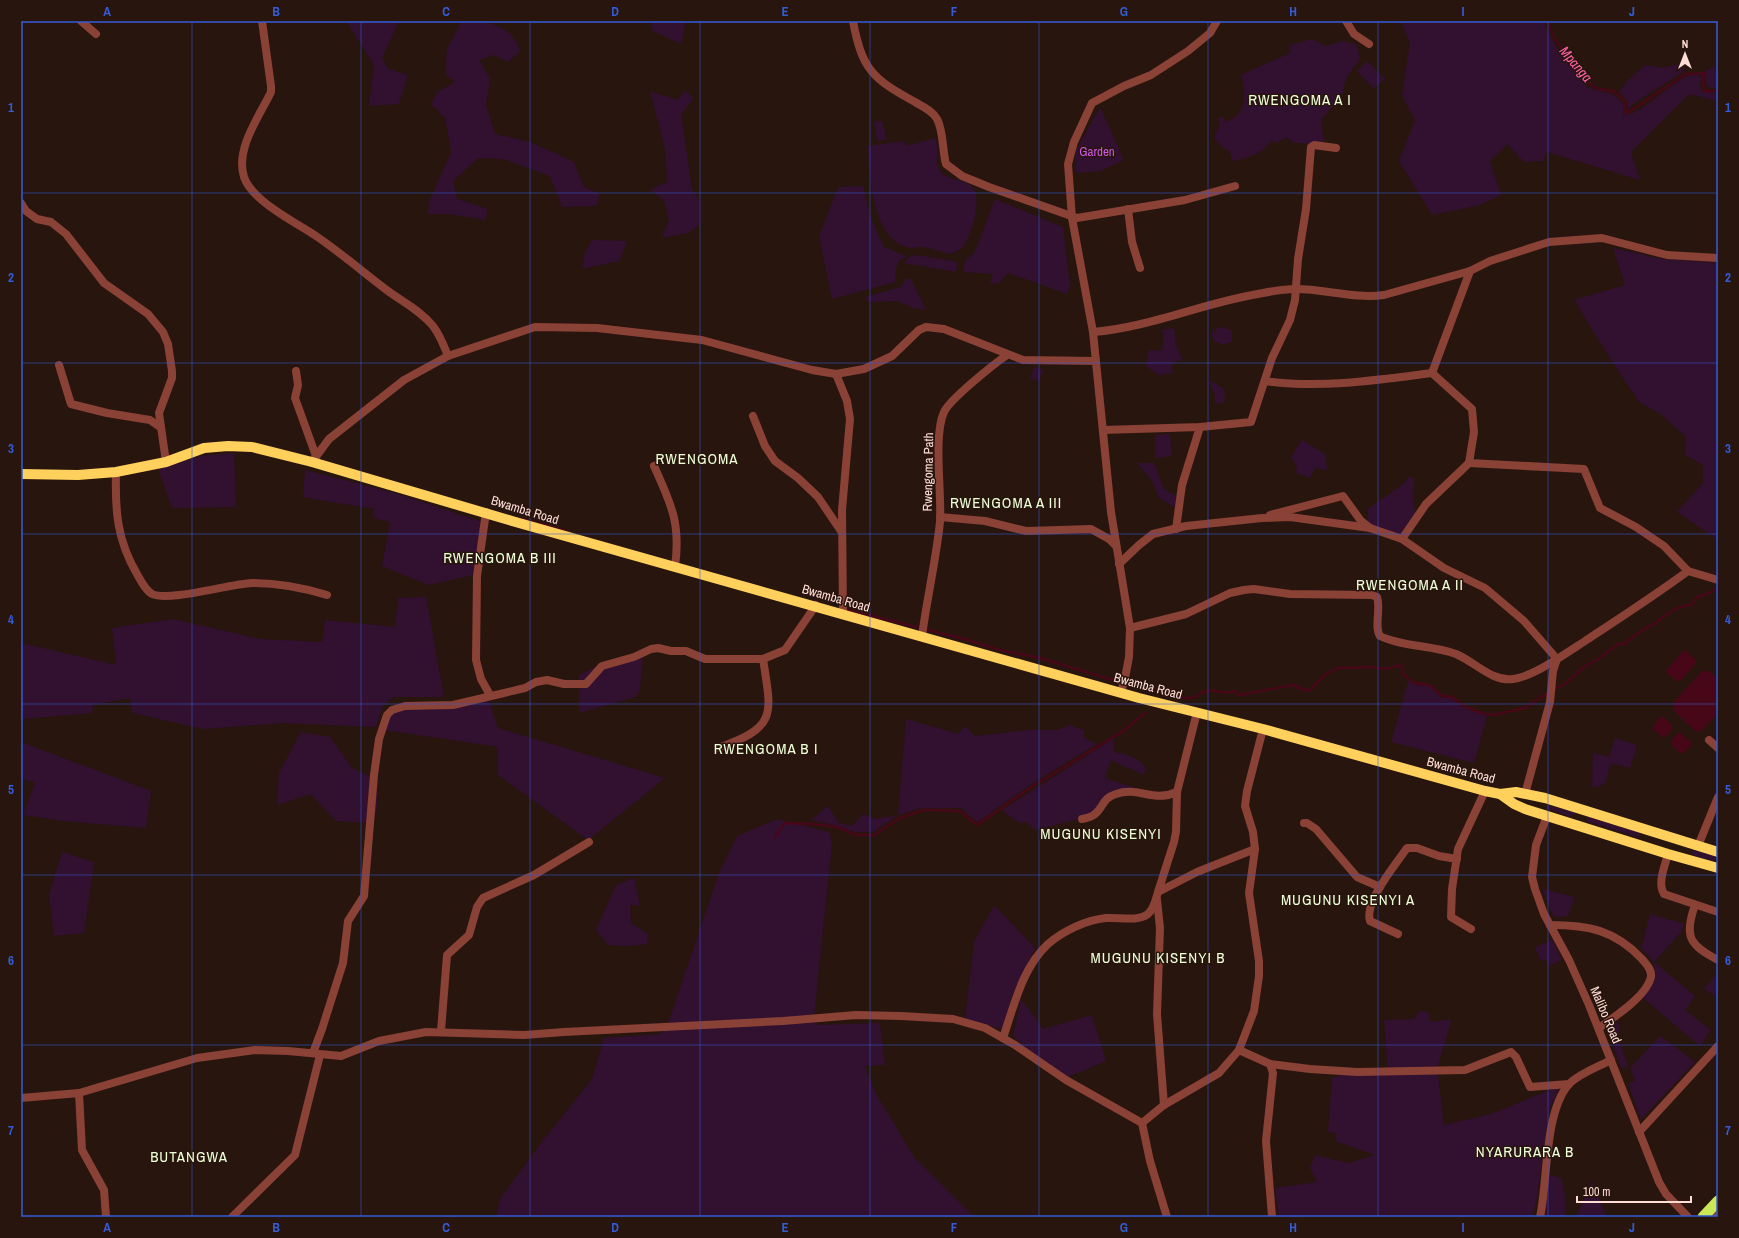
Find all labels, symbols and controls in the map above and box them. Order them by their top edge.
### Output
text: A [103,3,111,20]
text: B [272,3,280,20]
text: C [442,3,450,20]
text: D [611,3,619,20]
text: E [781,3,789,20]
text: F [951,3,958,20]
text: G [1120,3,1128,20]
text: H [1289,3,1297,20]
text: I [1462,3,1465,20]
text: J [1629,3,1635,20]
north arrow [1665,34,1705,74]
text: N [1682,37,1688,51]
water label: Mpanga [1556,42,1596,86]
district label: RWENGOMA A I [1248,89,1352,110]
text: 1 [8,99,14,116]
text: 1 [1725,99,1731,116]
park label: Garden [1079,143,1115,160]
text: 2 [8,269,14,286]
text: 2 [1725,269,1731,286]
street label: Rwengoma Path [919,432,937,512]
text: 3 [8,440,14,457]
text: 3 [1725,440,1731,457]
district label: RWENGOMA [656,448,738,469]
street label: Bwamba Road [489,492,561,528]
district label: RWENGOMA A III [950,492,1062,513]
district label: RWENGOMA B III [443,547,557,568]
district label: RWENGOMA A II [1356,574,1464,595]
street label: Bwamba Road [800,580,872,616]
text: 4 [8,611,14,628]
text: 4 [1725,611,1731,628]
street label: Bwamba Road [1112,669,1184,703]
district label: RWENGOMA B I [714,738,818,759]
street label: Bwamba Road [1425,753,1497,787]
text: 5 [8,781,14,798]
text: 5 [1725,781,1731,798]
district label: MUGUNU KISENYI [1040,823,1162,844]
district label: MUGUNU KISENYI A [1281,889,1415,910]
district label: MUGUNU KISENYI B [1091,947,1225,968]
text: 6 [8,952,14,969]
text: 6 [1725,952,1731,969]
street label: Malibo Road [1586,984,1626,1046]
text: 7 [8,1122,14,1139]
text: 7 [1725,1122,1731,1139]
district label: NYARURARA B [1476,1141,1574,1162]
district label: BUTANGWA [150,1146,228,1167]
scale bar [1577,1178,1691,1204]
text: 100 m [1583,1184,1610,1200]
text: A [103,1219,111,1236]
text: B [272,1219,280,1236]
text: C [442,1219,450,1236]
text: D [611,1219,619,1236]
text: E [781,1219,789,1236]
text: F [951,1219,958,1236]
text: G [1120,1219,1128,1236]
text: H [1289,1219,1297,1236]
text: I [1462,1219,1465,1236]
text: J [1629,1219,1635,1236]

